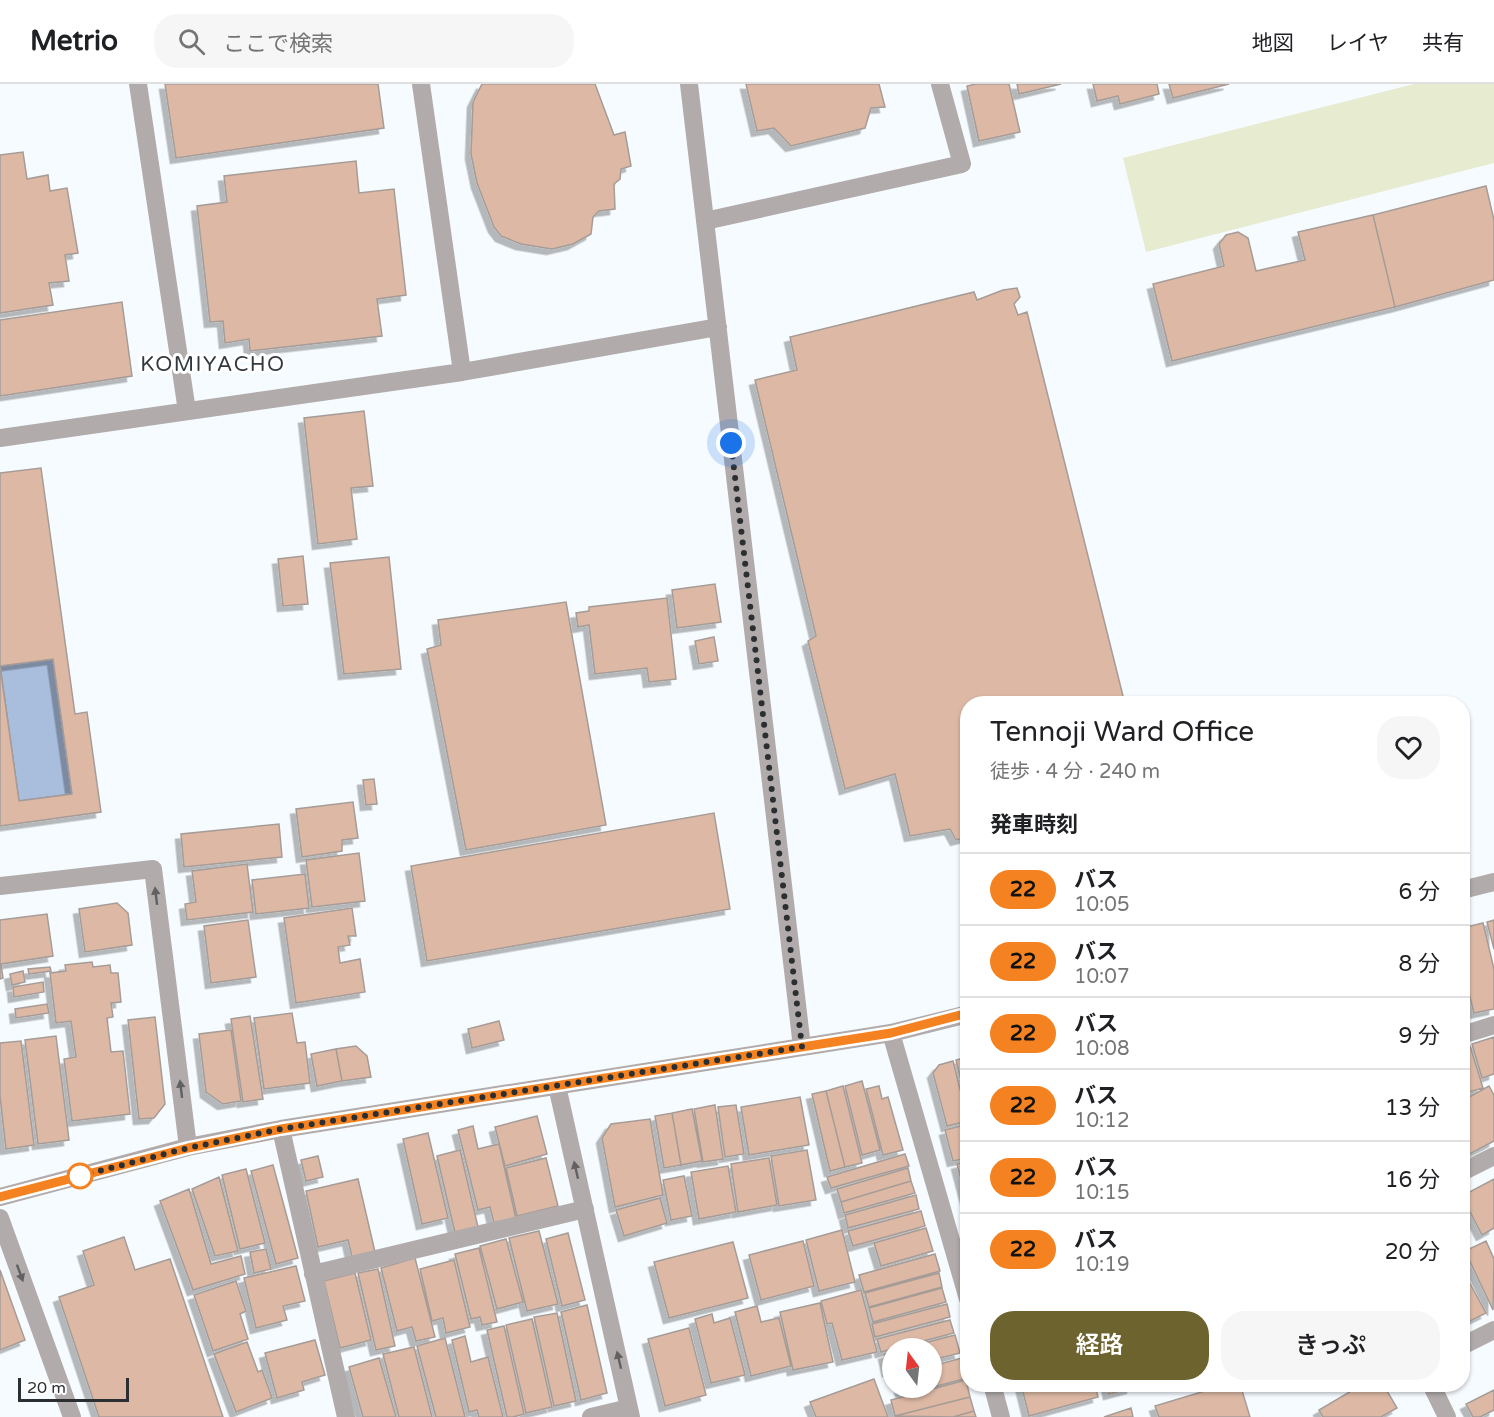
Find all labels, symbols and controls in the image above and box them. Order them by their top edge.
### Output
search box [154,14,574,68]
text: Metrio [30,24,118,58]
icon: search [175,25,208,58]
text: ここで検索 [223,31,333,57]
text: 地図 [1252,31,1294,56]
text: レイヤ [1327,31,1389,56]
text: 共有 [1422,31,1464,56]
district label: KOMIYACHO [140,352,286,377]
your location [716,428,746,458]
text: Tennoji Ward Office [990,715,1254,749]
button: heart [1377,716,1440,779]
text: 徒歩 · 4 分 · 240 m [990,760,1160,784]
text: 発車時刻 [990,812,1078,838]
text: バス [1074,867,1118,893]
text: 22 [1010,877,1036,902]
text: 6 分 [1398,879,1440,905]
one-way arrow [152,886,161,905]
text: 10:05 [1074,893,1129,917]
text: バス [1074,939,1118,965]
text: 22 [1010,949,1036,974]
text: 8 分 [1398,951,1440,977]
text: 10:07 [1074,965,1129,989]
text: バス [1074,1011,1118,1037]
text: 22 [1010,1021,1036,1046]
text: 9 分 [1398,1023,1440,1049]
text: 10:08 [1074,1037,1129,1061]
one-way arrow [176,1080,185,1099]
text: バス [1074,1083,1118,1109]
text: 22 [1010,1093,1036,1118]
text: 13 分 [1385,1095,1440,1121]
text: 10:12 [1074,1109,1129,1133]
text: バス [1074,1155,1118,1181]
one-way arrow [570,1160,580,1179]
unlabelled marker [67,1163,93,1189]
text: 22 [1010,1165,1036,1190]
text: 16 分 [1385,1167,1440,1193]
text: 10:15 [1074,1181,1129,1205]
text: バス [1074,1227,1118,1253]
text: 22 [1010,1237,1036,1262]
text: 20 分 [1385,1239,1440,1265]
text: 10:19 [1074,1253,1129,1277]
one-way arrow [15,1264,25,1282]
button: 経路 [990,1311,1209,1380]
button: きっぷ [1221,1311,1440,1380]
north arrow [882,1338,942,1398]
map controls [882,1338,942,1398]
one-way arrow [613,1351,623,1369]
scale bar [18,1375,129,1402]
text: 20 m [27,1378,66,1398]

